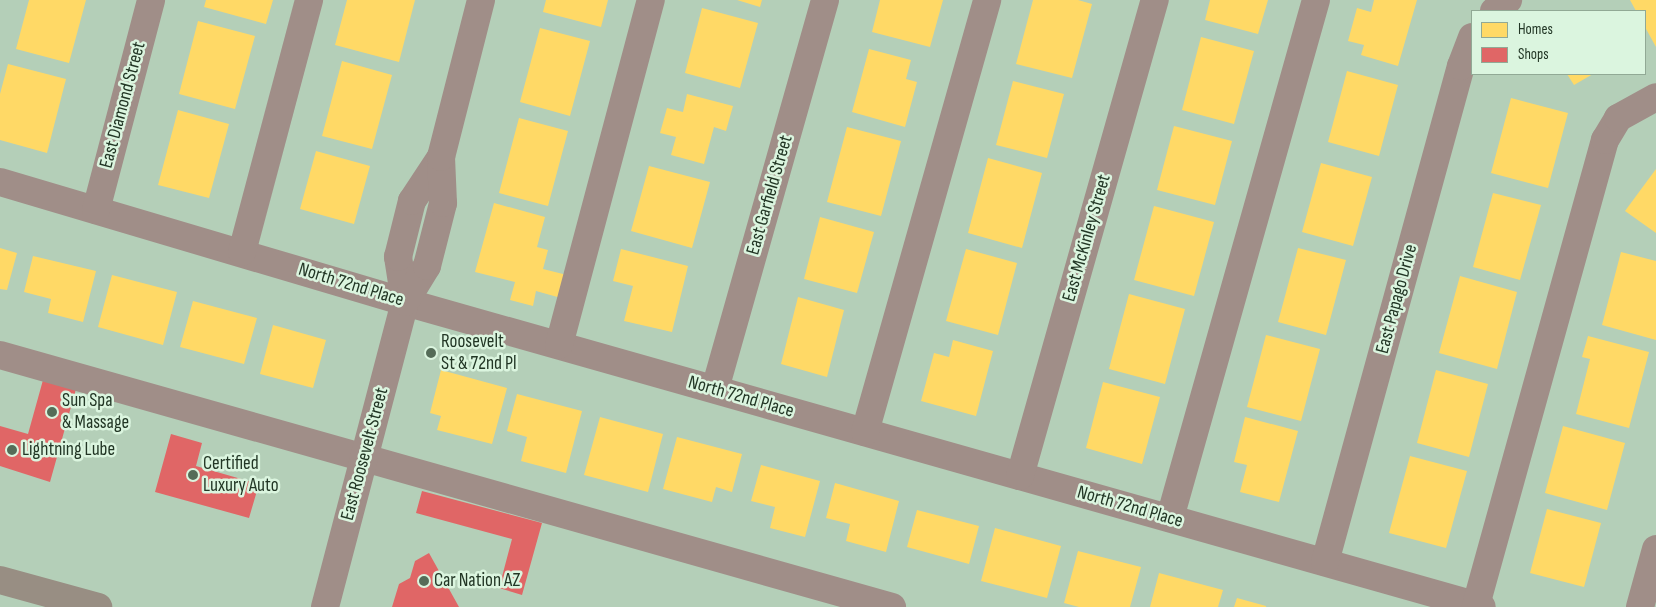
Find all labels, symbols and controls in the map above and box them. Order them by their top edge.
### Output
legend [1471,10,1646,75]
text: Homes [1518,20,1553,39]
street label: East Diamond Street [95,39,151,171]
text: Shops [1518,45,1549,64]
street label: East Garfield Street [742,133,798,257]
street label: East McKinley Street [1058,172,1116,304]
street label: East Papago Drive [1371,242,1423,356]
street label: North 72nd Place [296,258,406,312]
place label: Roosevelt St & 72nd Pl [441,331,517,375]
marker: Roosevelt St & 72nd Pl [425,347,437,359]
street label: North 72nd Place [686,371,796,423]
street label: East Roosevelt Street [336,385,394,523]
place label: Sun Spa & Massage [62,390,129,434]
marker: Sun Spa & Massage [46,406,58,418]
place label: Lightning Lube [22,439,115,461]
marker: Lightning Lube [6,444,18,456]
place label: Certified Luxury Auto [203,453,279,497]
marker: Certified Luxury Auto [187,469,199,481]
street label: North 72nd Place [1075,481,1185,533]
place label: Car Nation AZ [434,570,520,592]
marker: Car Nation AZ [418,575,430,587]

